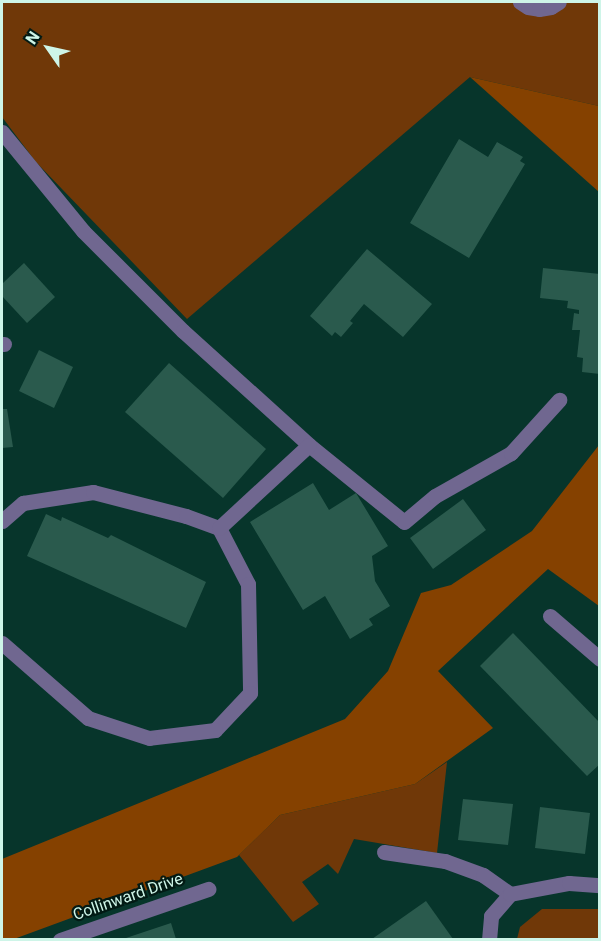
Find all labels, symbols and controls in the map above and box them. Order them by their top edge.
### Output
north arrow [18,18,78,78]
text: N [22,28,44,48]
street label: Collinward Drive [71,869,185,925]

